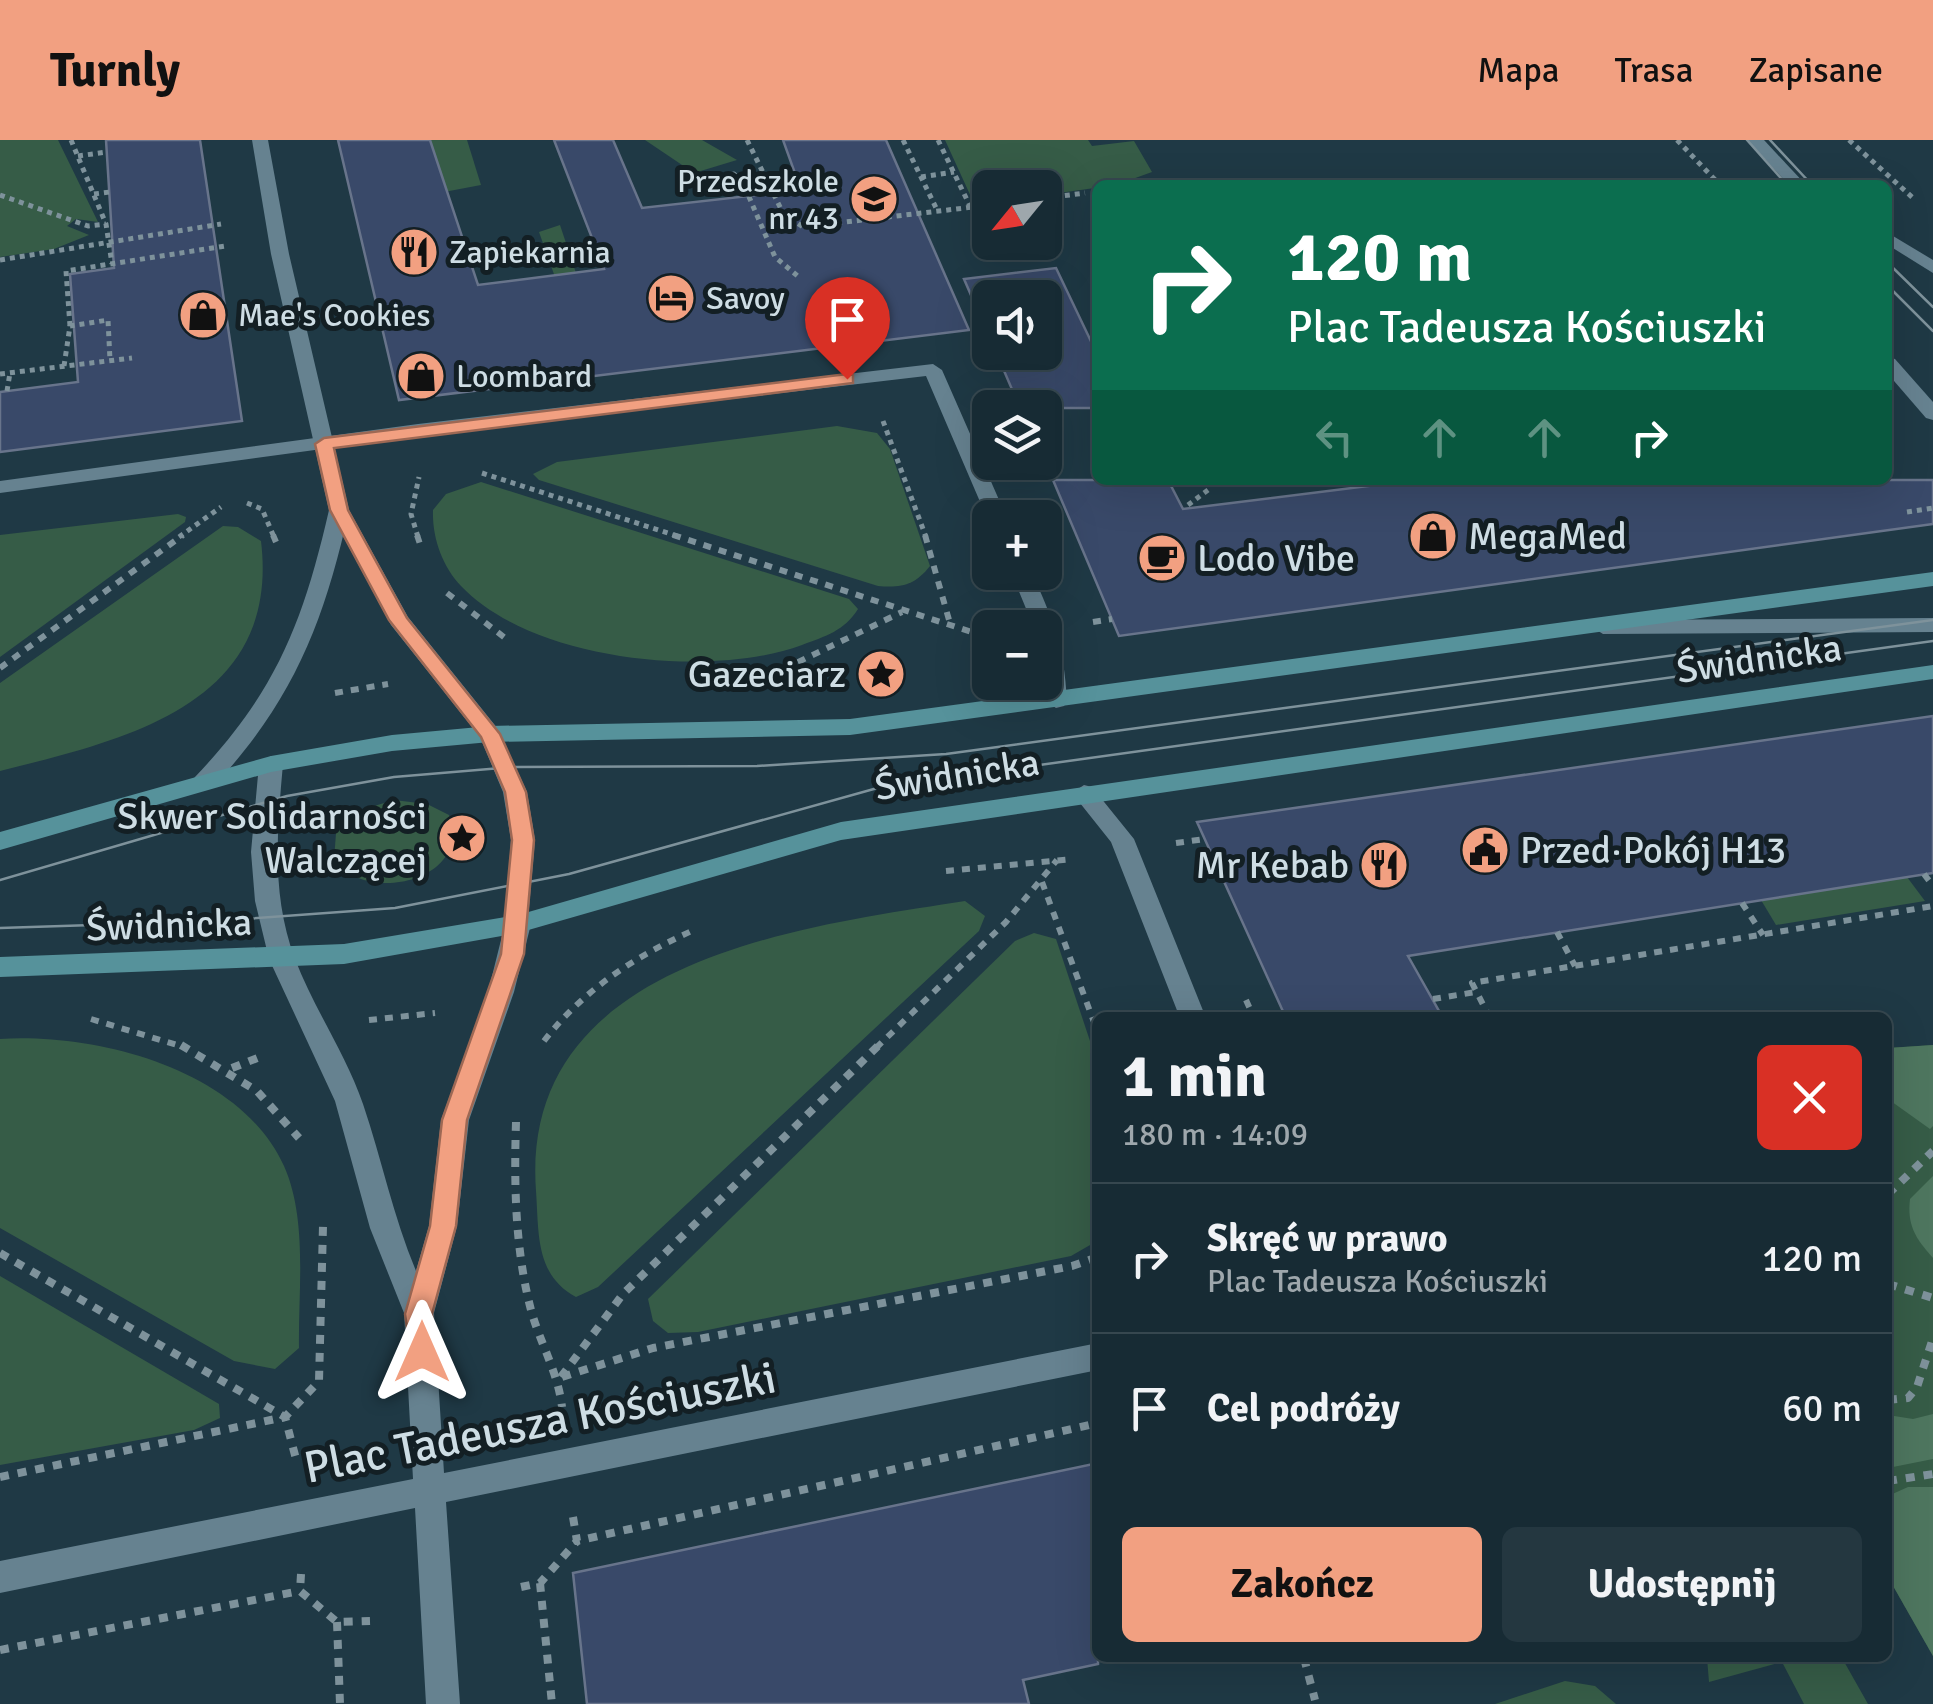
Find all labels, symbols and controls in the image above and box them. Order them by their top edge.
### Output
text: Turnly [50,41,180,100]
text: Mapa [1477,49,1559,92]
text: Trasa [1614,49,1693,92]
text: Zapisane [1748,49,1883,92]
place label: Przedszkole nr 43 [677,162,839,238]
north arrow [972,170,1062,260]
map controls [972,170,1062,700]
school or university icon: Przedszkole nr 43 [848,173,900,225]
text: 120 m [1287,214,1472,300]
icon: right [1122,220,1252,350]
restaurant icon: Zapiekarnia [388,226,440,278]
place label: Zapiekarnia [449,233,611,272]
hotel icon: Savoy [645,272,697,324]
pin [805,277,890,380]
place label: Savoy [706,279,785,318]
button: sound [972,280,1062,370]
shop icon: Mae's Cookies [177,289,229,341]
icon: arrive [820,292,875,347]
place label: Mae's Cookies [238,296,430,335]
text: Plac Tadeusza Kościuszki [1287,300,1766,355]
shop icon: Loombard [395,350,447,402]
place label: Loombard [456,357,592,396]
button: layers [972,390,1062,480]
icon: left [1307,410,1362,465]
icon: ahead [1412,410,1467,465]
icon: ahead [1517,410,1572,465]
icon: right [1622,410,1677,465]
button: + [972,500,1062,590]
shop icon: MegaMed [1407,510,1459,562]
place label: MegaMed [1468,513,1627,560]
cafe icon: Lodo Vibe [1136,532,1188,584]
place label: Lodo Vibe [1197,535,1355,582]
button: − [972,610,1062,700]
street label: Świdnicka [1673,624,1845,694]
place icon: Gazeciarz [855,648,907,700]
place label: Gazeciarz [688,651,846,698]
street label: Świdnicka [871,739,1043,811]
place label: Skwer Solidarności Walczącej [117,793,427,884]
place icon: Skwer Solidarności Walczącej [436,812,488,864]
public building icon: Przed·Pokój H13 [1459,824,1511,876]
place label: Przed·Pokój H13 [1520,827,1786,874]
restaurant icon: Mr Kebab [1358,839,1410,891]
place label: Mr Kebab [1196,842,1349,889]
street label: Świdnicka [85,899,253,951]
text: 1 min [1122,1040,1267,1114]
button: close [1757,1045,1862,1150]
text: 180 m · 14:09 [1122,1115,1308,1154]
text: Skręć w prawo [1207,1215,1448,1262]
icon: right [1122,1231,1177,1286]
text: 120 m [1762,1235,1862,1282]
text: Plac Tadeusza Kościuszki [1207,1262,1548,1301]
position arrow [370,1300,474,1404]
street label: Plac Tadeusza Kościuszki [299,1350,781,1496]
icon: arrive [1122,1381,1177,1436]
text: Cel podróży [1207,1385,1400,1432]
text: 60 m [1782,1385,1862,1432]
button: Zakończ [1122,1527,1482,1642]
button: Udostępnij [1502,1527,1862,1642]

